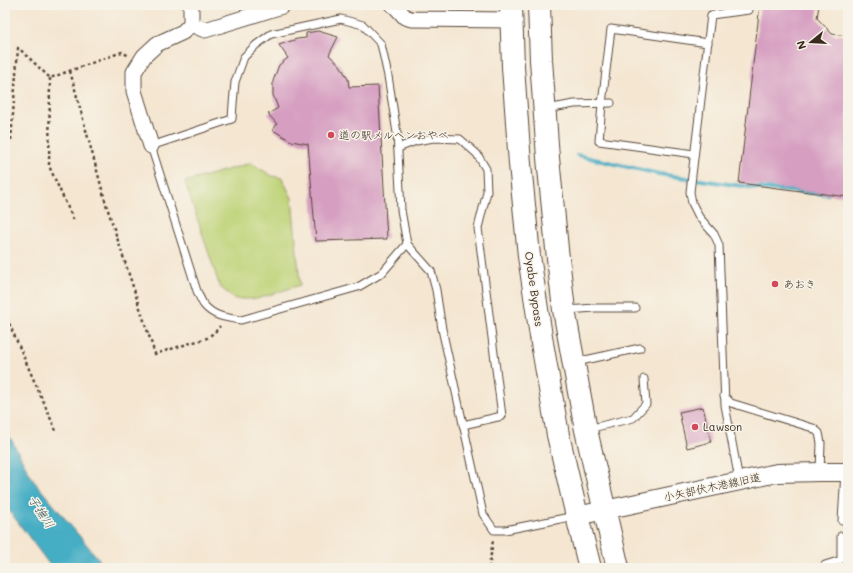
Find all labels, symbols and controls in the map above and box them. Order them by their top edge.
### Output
north arrow [791,22,831,62]
text: N [793,39,809,52]
place label: 道の駅メルヘンおやべ [339,127,449,142]
marker: 道の駅メルヘンおやべ [326,130,336,140]
street label: Oyabe Bypass [522,250,547,327]
place label: あおき [783,276,816,291]
marker: あおき [770,279,780,289]
place label: Lawson [703,419,742,434]
marker: Lawson [690,422,700,432]
street label: 小矢部伏木港線旧道 [662,469,762,504]
water label: 子撫川 [25,492,58,531]

